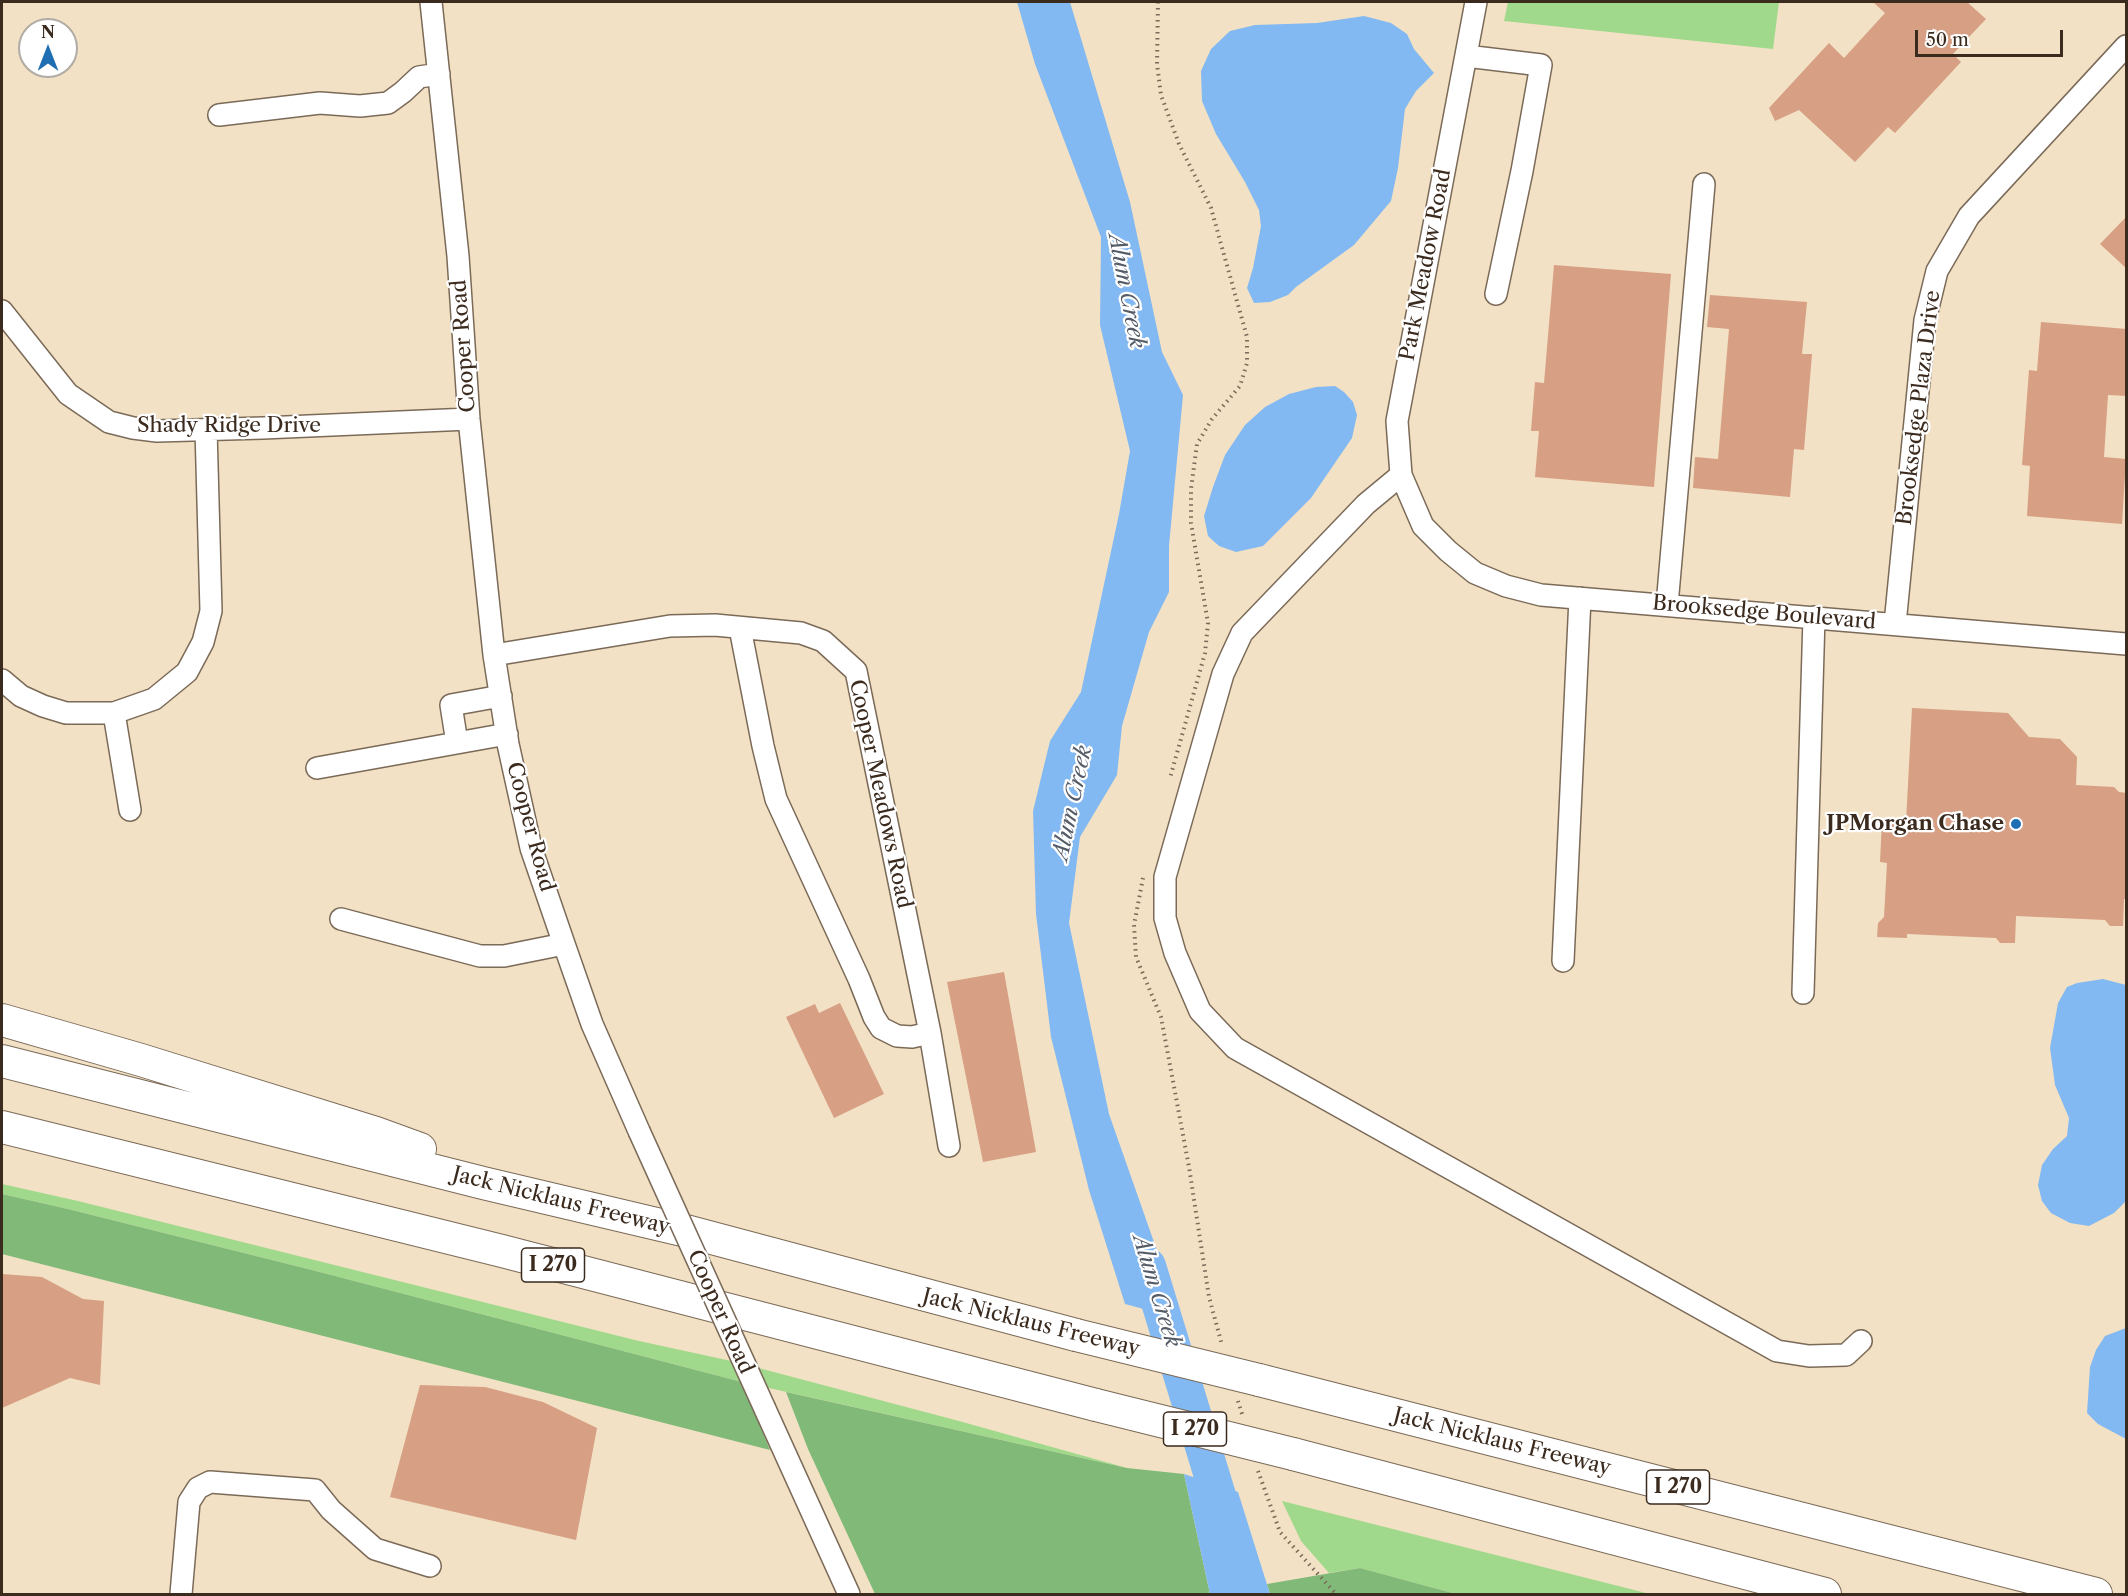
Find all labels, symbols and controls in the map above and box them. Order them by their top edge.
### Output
north arrow [18,18,78,78]
scale bar [1918,18,2066,56]
text: N [41,22,55,42]
text: 50 m [1926,29,1969,51]
street label: Park Meadow Road [1395,167,1457,363]
water label: Alum Creek [1102,231,1150,351]
street label: Cooper Road [447,279,481,413]
street label: Brooksedge Plaza Drive [1892,289,1946,527]
street label: Shady Ridge Drive [137,413,321,439]
street label: Brooksedge Boulevard [1651,591,1877,635]
street label: Cooper Meadows Road [843,677,917,911]
water label: Alum Creek [1048,743,1098,863]
street label: Cooper Road [501,759,559,895]
place label: JPMorgan Chase [1826,811,2004,837]
marker: JPMorgan Chase [2009,817,2023,831]
street label: Jack Nicklaus Freeway [450,1162,672,1240]
water label: Alum Creek [1126,1231,1186,1351]
street label: Cooper Road [681,1246,759,1378]
road number: I 270 [522,1248,584,1282]
street label: Jack Nicklaus Freeway [920,1284,1142,1362]
street label: Jack Nicklaus Freeway [1391,1403,1613,1481]
road number: I 270 [1164,1412,1226,1446]
road number: I 270 [1646,1470,1710,1504]

